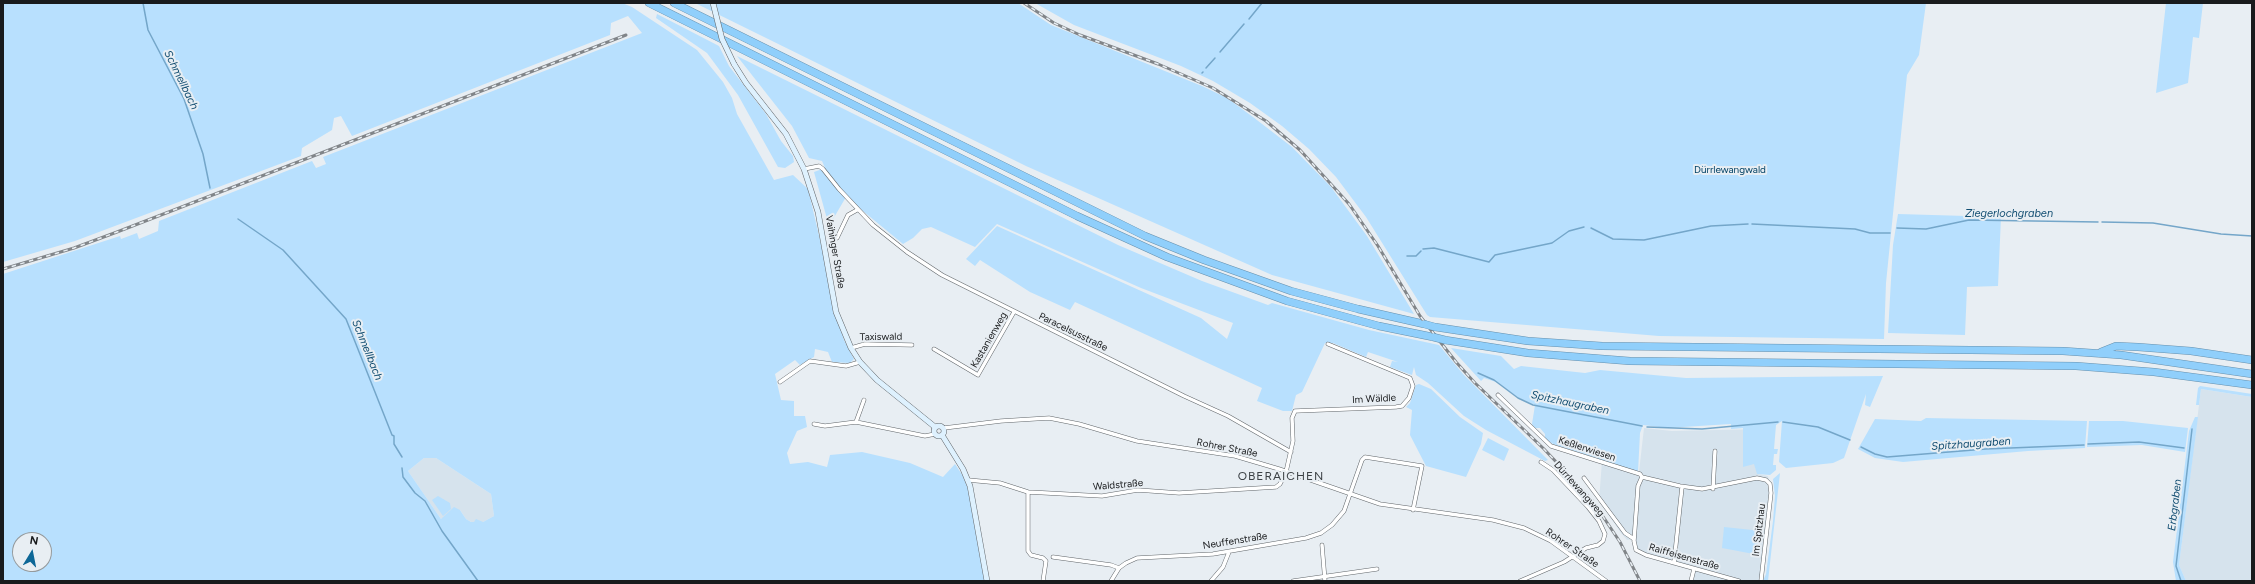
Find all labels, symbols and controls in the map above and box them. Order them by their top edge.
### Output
water label: Schmellbach [161,48,201,112]
park label: Dürrlewangwald [1694,164,1766,176]
water label: Ziegerlochgraben [1965,207,2053,221]
street label: Vaihinger Straße [823,214,847,290]
street label: Kastanienweg [968,310,1010,370]
street label: Paracelsusstraße [1037,310,1109,354]
water label: Schmellbach [349,318,385,382]
street label: Taxiswald [860,331,902,343]
water label: Spitzhaugraben [1530,388,1610,418]
street label: Im Wäldle [1352,392,1396,406]
street label: Keßlerwiesen [1557,434,1617,464]
water label: Spitzhaugraben [1931,435,2011,453]
street label: Rohrer Straße [1196,436,1258,460]
street label: Dürrlewangweg [1551,459,1607,519]
district label: OBERAICHEN [1238,469,1324,483]
street label: Waldstraße [1092,477,1144,493]
water label: Erbgraben [2165,478,2185,532]
street label: Im Spitzhau [1750,503,1768,557]
street label: Rohrer Straße [1543,526,1601,570]
street label: Neuffenstraße [1202,530,1268,552]
north arrow [12,532,52,572]
text: N [29,534,39,548]
street label: Raiffeisenstraße [1647,541,1721,573]

